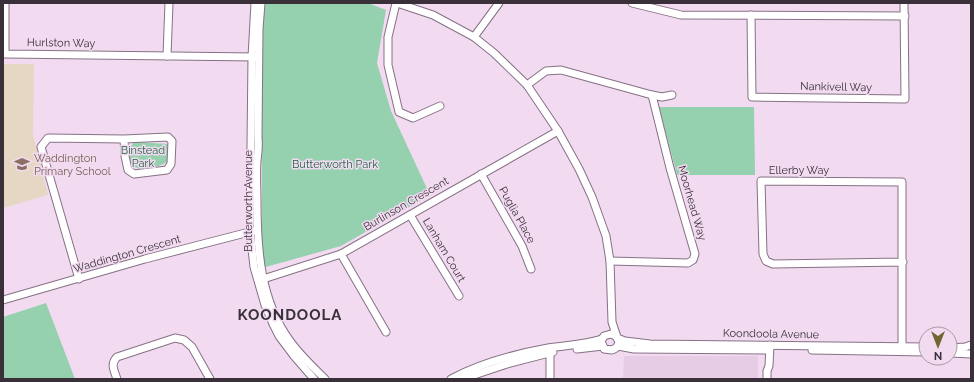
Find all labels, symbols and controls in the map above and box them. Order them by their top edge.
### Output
street label: Hurlston Way [27,36,95,50]
street label: Nankivell Way [800,80,872,94]
park label: Binstead Park [121,144,165,170]
street label: Butterworth Avenue [242,150,255,252]
place label: Waddington Primary School [34,152,111,178]
school or university icon: Waddington Primary School [13,155,31,173]
park label: Butterworth Park [292,158,378,171]
street label: Moorhead Way [675,164,709,242]
street label: Ellerby Way [769,164,829,177]
street label: Burlinson Crescent [361,174,451,234]
street label: Puglia Place [496,184,538,246]
street label: Lanham Court [420,216,468,285]
street label: Waddington Crescent [72,232,182,276]
district label: KOONDOOLA [238,306,342,324]
north arrow [918,326,958,366]
street label: Koondoola Avenue [723,327,820,341]
text: N [934,349,942,362]

